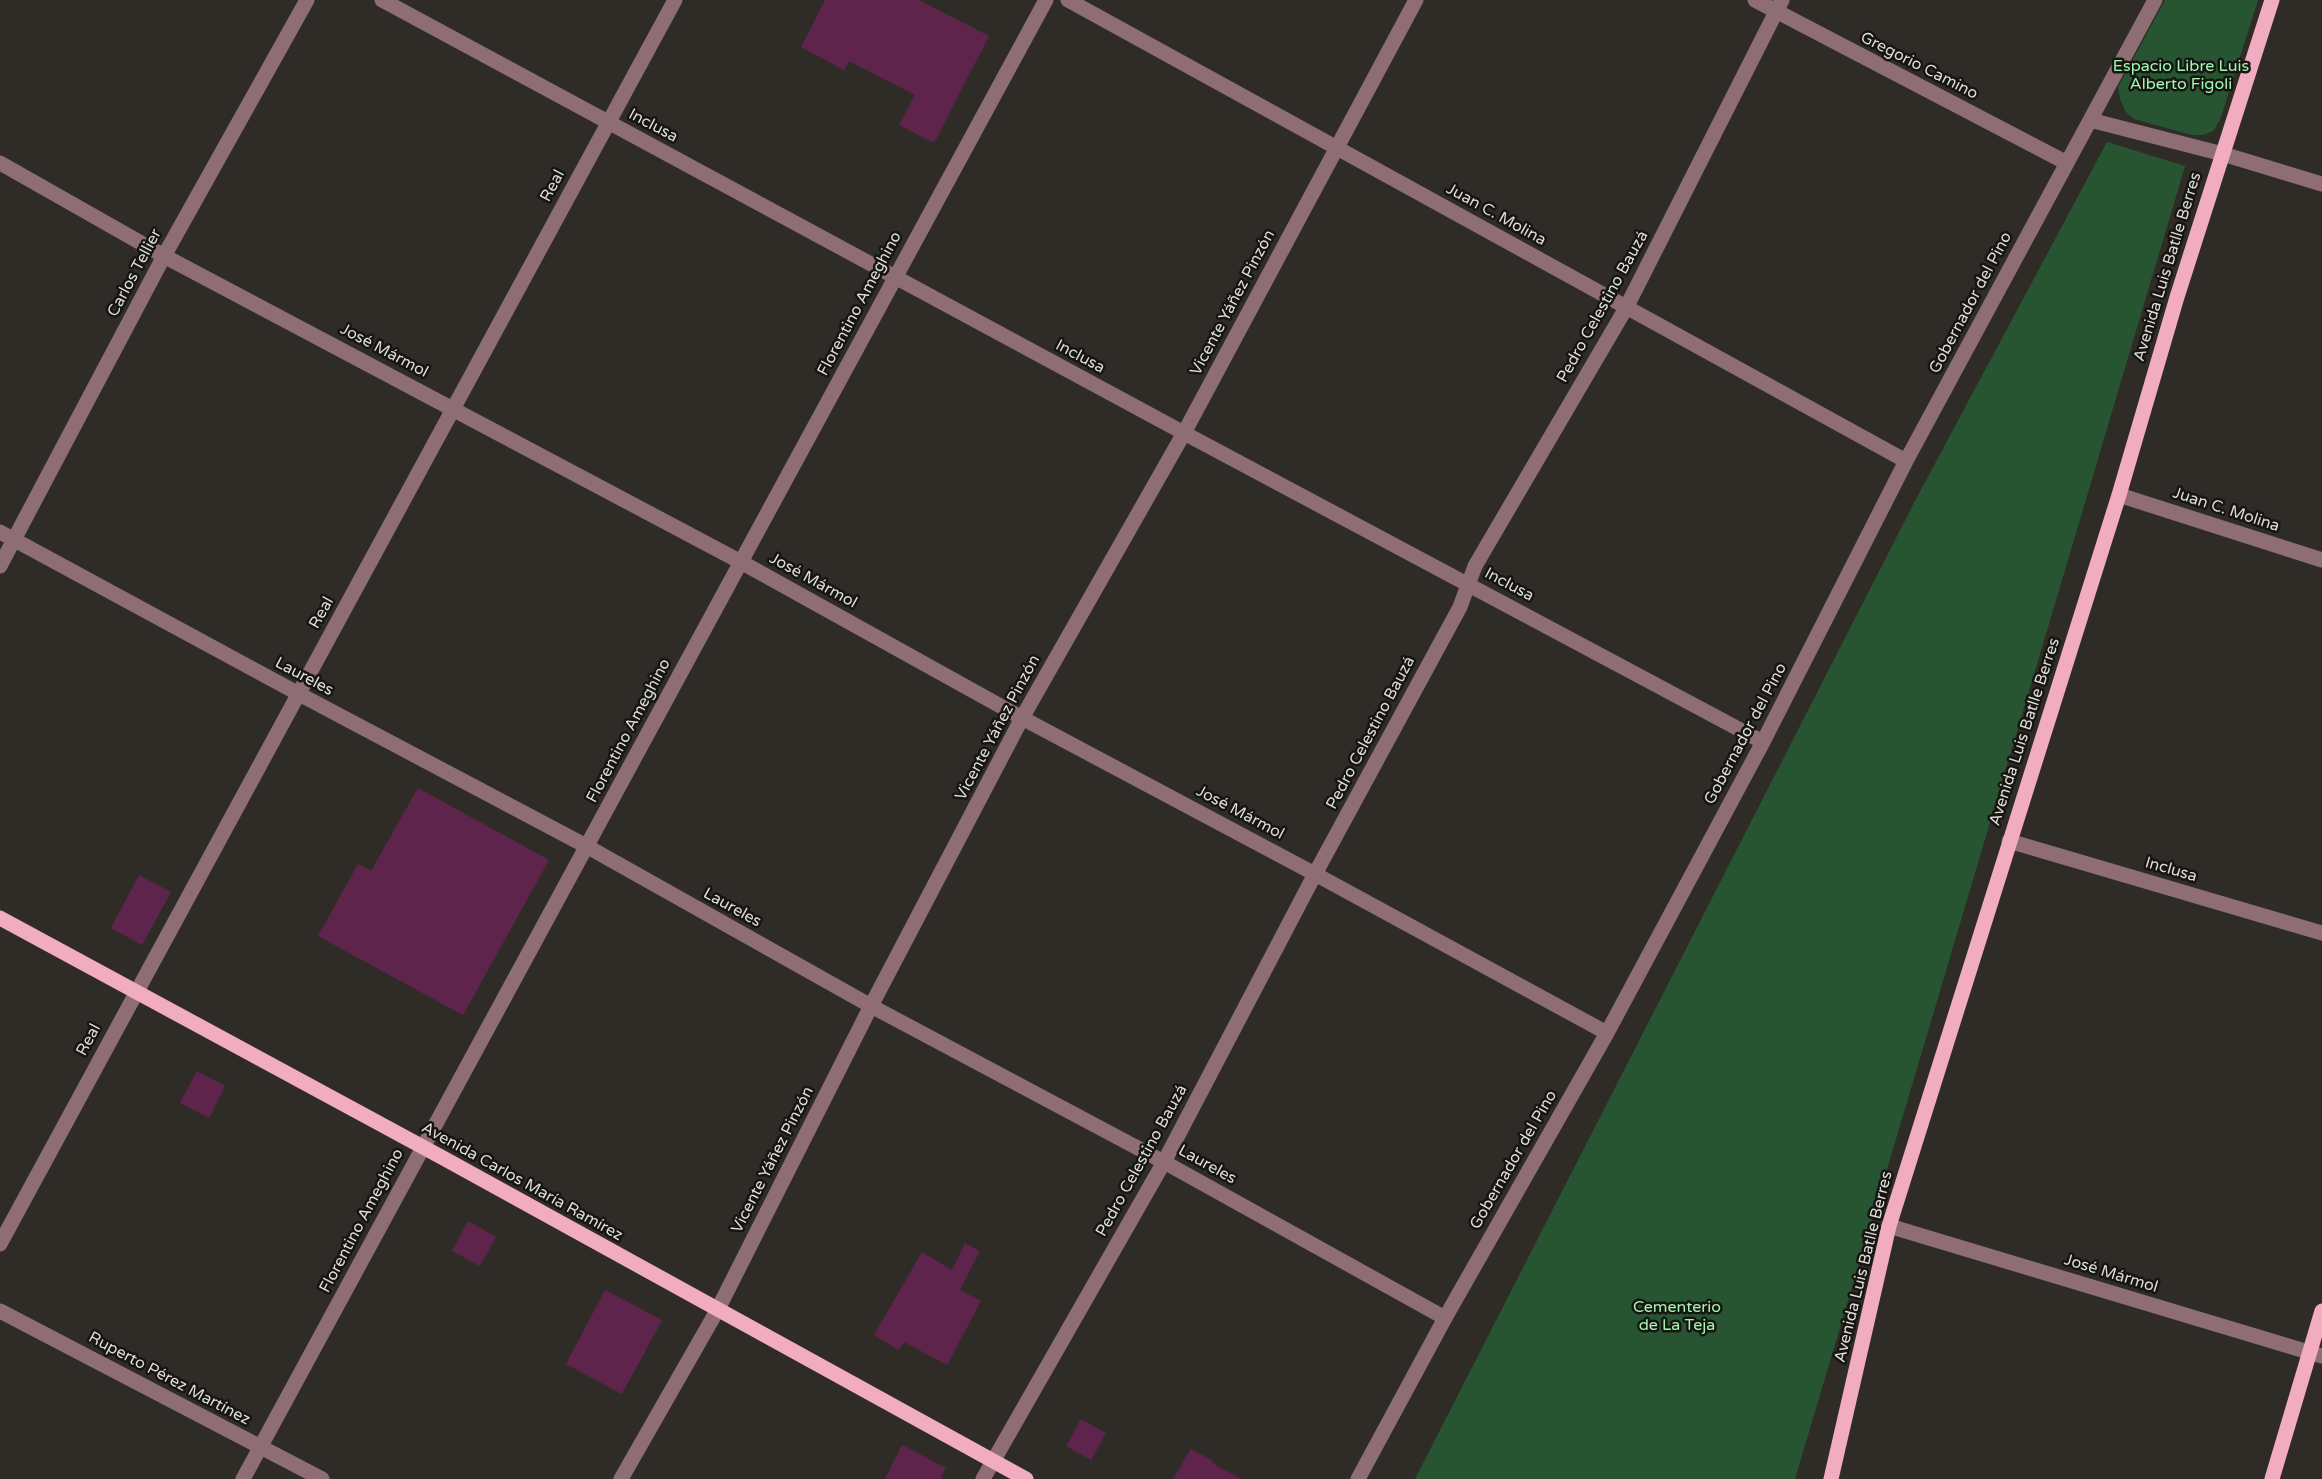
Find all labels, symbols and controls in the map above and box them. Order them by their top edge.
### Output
street label: Gregorio Camino [1857,28,1981,104]
park label: Espacio Libre Luis Alberto Figoli [2113,57,2249,95]
street label: Inclusa [625,105,681,147]
street label: Real [537,167,569,205]
street label: Avenida Luis Batlle Berres [2130,170,2206,364]
street label: Juan C. Molina [1443,180,1549,250]
street label: Carlos Tellier [104,226,166,320]
street label: Vicente Yáñez Pinzón [1187,227,1279,379]
street label: Pedro Celestino Bauzá [1553,228,1653,386]
street label: Florentino Ameghino [814,229,906,379]
street label: Gobernador del Pino [1926,229,2016,377]
street label: José Mármol [337,320,431,382]
street label: Inclusa [1052,336,1108,378]
street label: Juan C. Molina [2170,484,2282,536]
street label: José Mármol [766,549,860,613]
street label: Inclusa [1481,564,1537,606]
street label: Real [306,594,338,632]
street label: Avenida Luis Batlle Berres [1986,636,2064,828]
street label: Vicente Yáñez Pinzón [952,652,1044,804]
street label: Pedro Celestino Bauzá [1323,653,1419,813]
street label: Laureles [271,654,337,700]
street label: Florentino Ameghino [583,656,675,806]
street label: Gobernador del Pino [1701,660,1791,808]
street label: José Mármol [1193,782,1287,844]
street label: Inclusa [2143,853,2199,887]
street label: Laureles [700,884,764,932]
street label: Real [73,1021,105,1059]
street label: Pedro Celestino Bauzá [1092,1082,1192,1240]
street label: Vicente Yáñez Pinzón [728,1084,818,1236]
street label: Gobernador del Pino [1466,1087,1562,1233]
street label: Avenida Carlos María Ramírez [418,1119,626,1245]
street label: Laureles [1175,1141,1239,1189]
street label: Florentino Ameghino [316,1146,408,1296]
street label: Avenida Luis Batlle Berres [1831,1169,1897,1365]
street label: José Mármol [2062,1251,2160,1297]
park label: Cementerio de La Teja [1633,1298,1721,1336]
street label: Ruperto Pérez Martínez [85,1328,253,1430]

